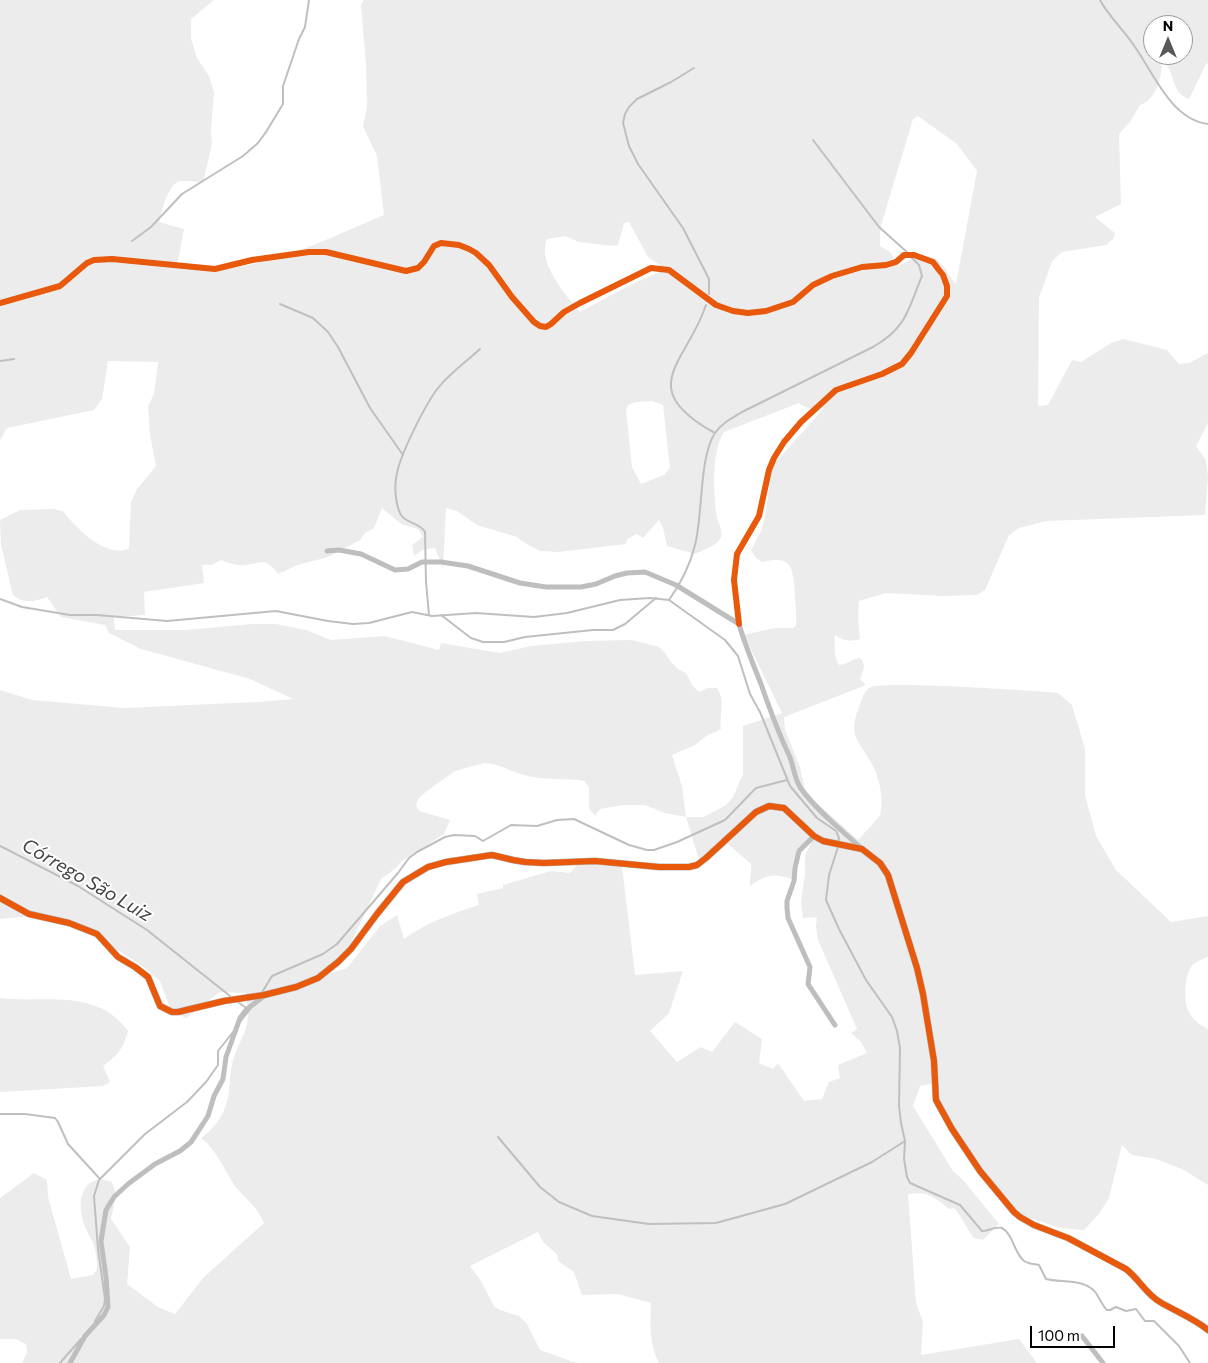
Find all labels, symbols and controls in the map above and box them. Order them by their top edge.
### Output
north arrow [1143,15,1193,65]
text: N [1163,17,1173,34]
water label: Córrego São Luiz [18,834,156,926]
scale bar [1033,1316,1118,1348]
text: 100 m [1038,1326,1080,1344]

